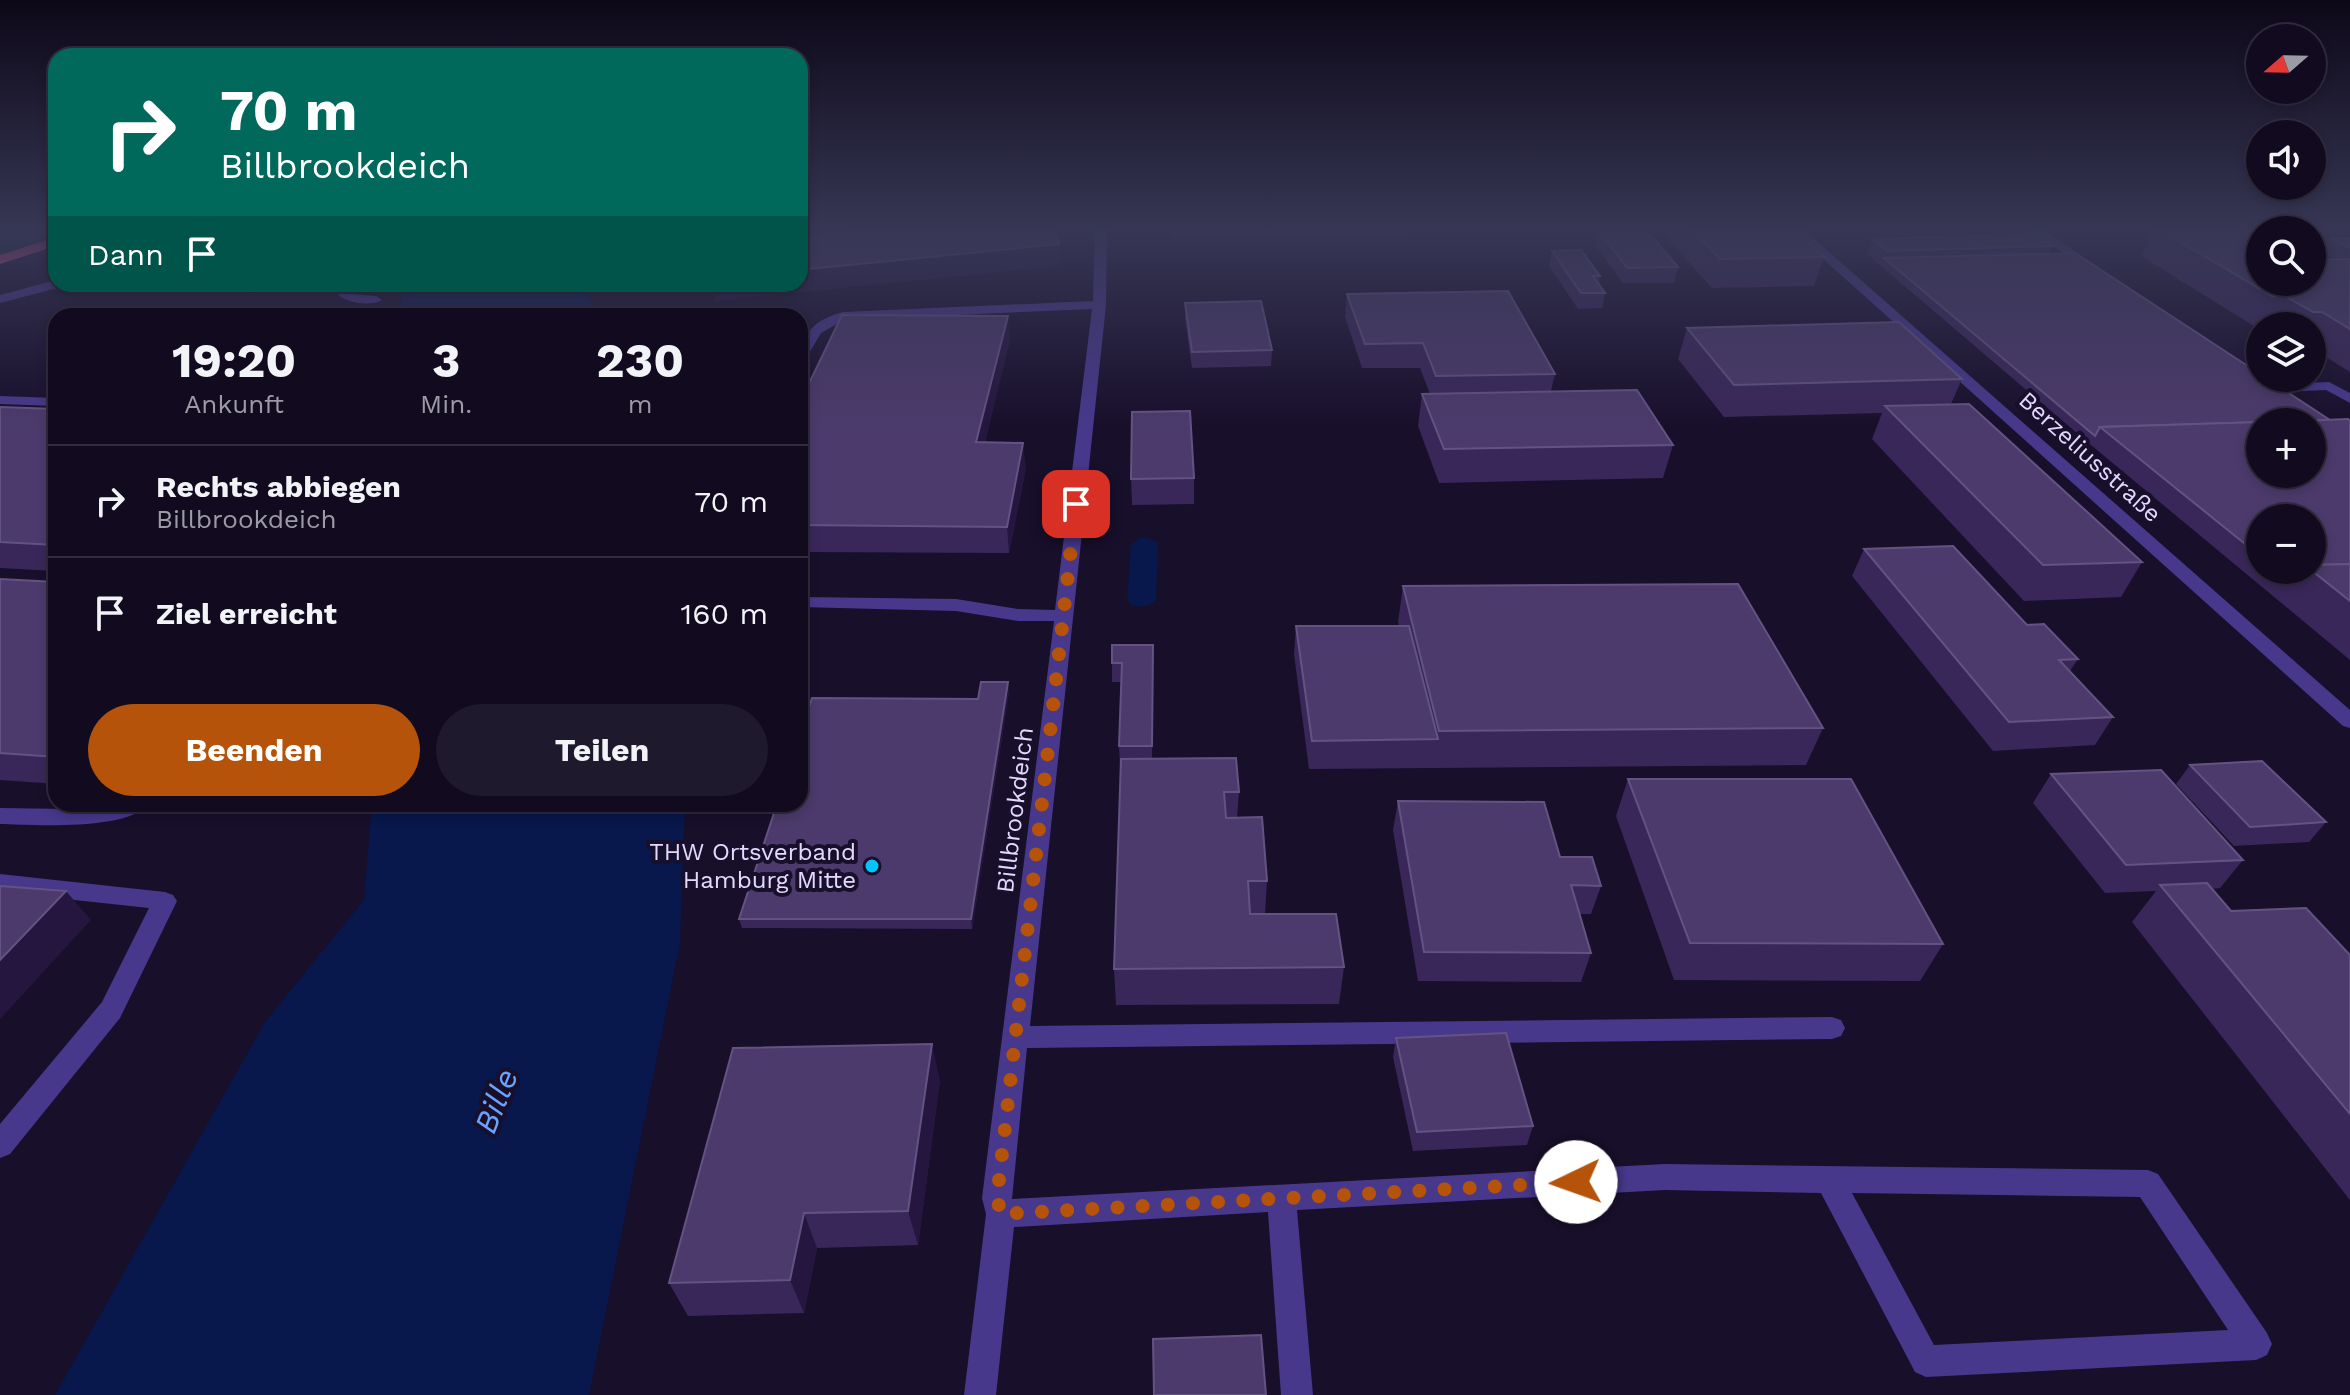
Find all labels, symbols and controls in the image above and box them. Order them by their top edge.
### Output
north arrow [2246,24,2326,104]
map controls [2246,24,2326,584]
text: 70 m [220,78,357,144]
icon: right [88,80,192,184]
button: sound [2246,120,2326,200]
text: Billbrookdeich [220,145,470,187]
button: search [2246,216,2326,296]
icon: arrive [180,232,224,276]
text: Dann [88,237,164,272]
button: layers [2246,312,2326,392]
text: 19:20 [172,332,296,389]
text: 3 [432,332,460,389]
text: 230 [596,332,684,389]
street label: Berzeliusstraße [2013,386,2167,528]
text: Ankunft [184,389,284,419]
text: Min. [420,389,472,419]
text: m [628,389,652,419]
button: + [2246,408,2326,488]
text: Rechts abbiegen [156,469,401,504]
pin [1042,470,1110,538]
icon: right [88,479,132,523]
icon: arrive [1054,482,1098,526]
text: 70 m [694,484,768,519]
text: Billbrookdeich [156,504,337,534]
button: − [2246,504,2326,584]
icon: arrive [88,591,132,635]
text: Ziel erreicht [156,596,337,631]
text: 160 m [681,596,768,631]
button: Beenden [88,704,420,796]
button: Teilen [436,704,768,796]
street label: Billbrookdeich [991,726,1039,894]
place label: THW Ortsverband Hamburg Mitte [649,838,856,894]
marker: THW Ortsverband Hamburg Mitte [863,857,881,875]
water label: Bille [466,1063,526,1139]
position arrow [1534,1140,1618,1224]

